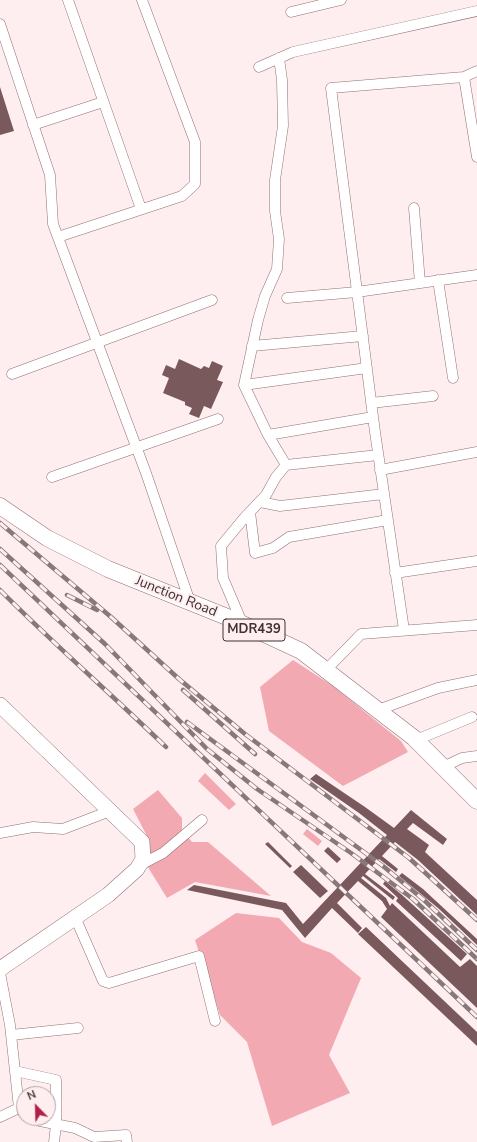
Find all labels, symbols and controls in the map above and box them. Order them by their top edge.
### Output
street label: Junction Road [133,573,219,621]
road number: MDR439 [223,619,285,641]
north arrow [16,1086,56,1126]
text: N [25,1087,38,1104]

